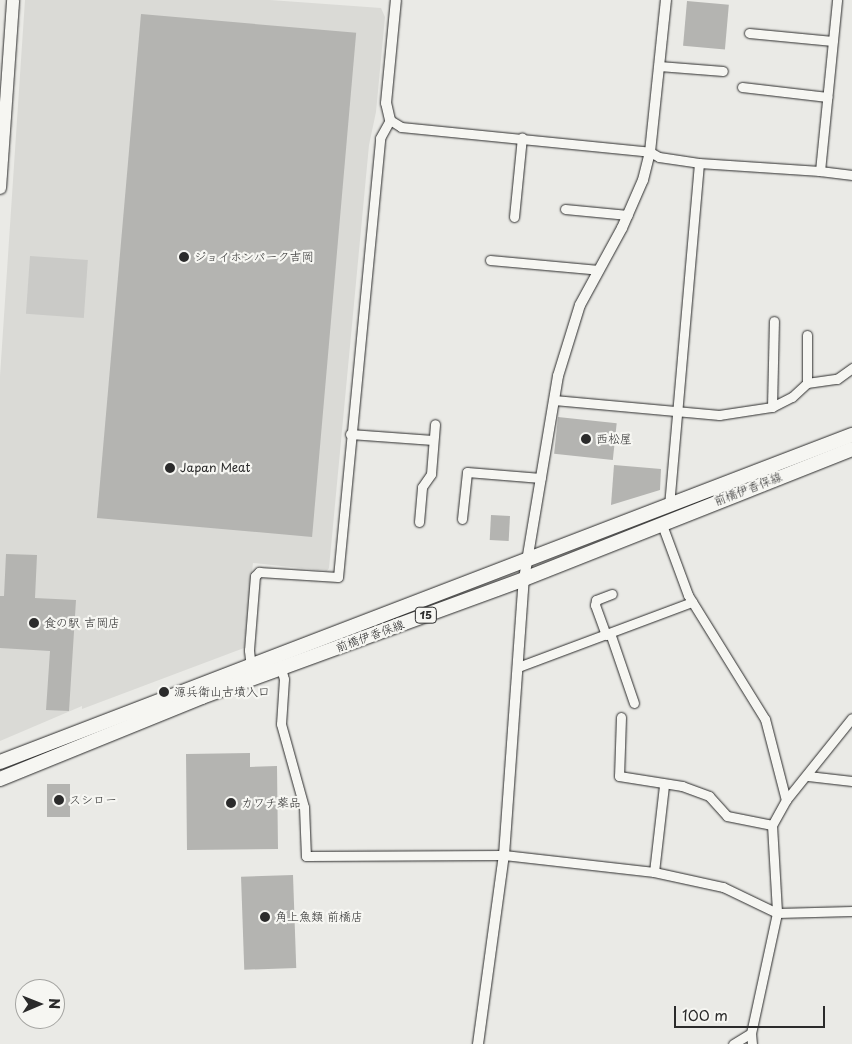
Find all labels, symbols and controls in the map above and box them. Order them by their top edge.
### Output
place label: ジョイホンパーク吉岡 [194,250,314,264]
marker: ジョイホンパーク吉岡 [178,251,190,263]
place label: 西松屋 [596,432,632,446]
marker: 西松屋 [580,433,592,445]
place label: Japan Meat [180,461,250,475]
marker: Japan Meat [164,462,176,474]
street label: 前橋伊香保線 [712,469,784,509]
road number: 15 [415,606,437,624]
place label: 食の駅 吉岡店 [44,616,120,630]
marker: 食の駅 吉岡店 [28,617,40,629]
street label: 前橋伊香保線 [334,617,406,655]
place label: 源兵衛山古墳入口 [174,685,270,699]
marker: 源兵衛山古墳入口 [158,686,170,698]
place label: スシロー [69,793,117,807]
marker: スシロー [53,794,65,806]
place label: カワチ薬品 [241,796,301,810]
marker: カワチ薬品 [225,797,237,809]
place label: 角上魚類 前橋店 [275,910,363,924]
marker: 角上魚類 前橋店 [259,911,271,923]
north arrow [15,979,65,1029]
scale bar [677,996,828,1028]
text: N [44,998,65,1009]
text: 100 m [682,1003,728,1026]

